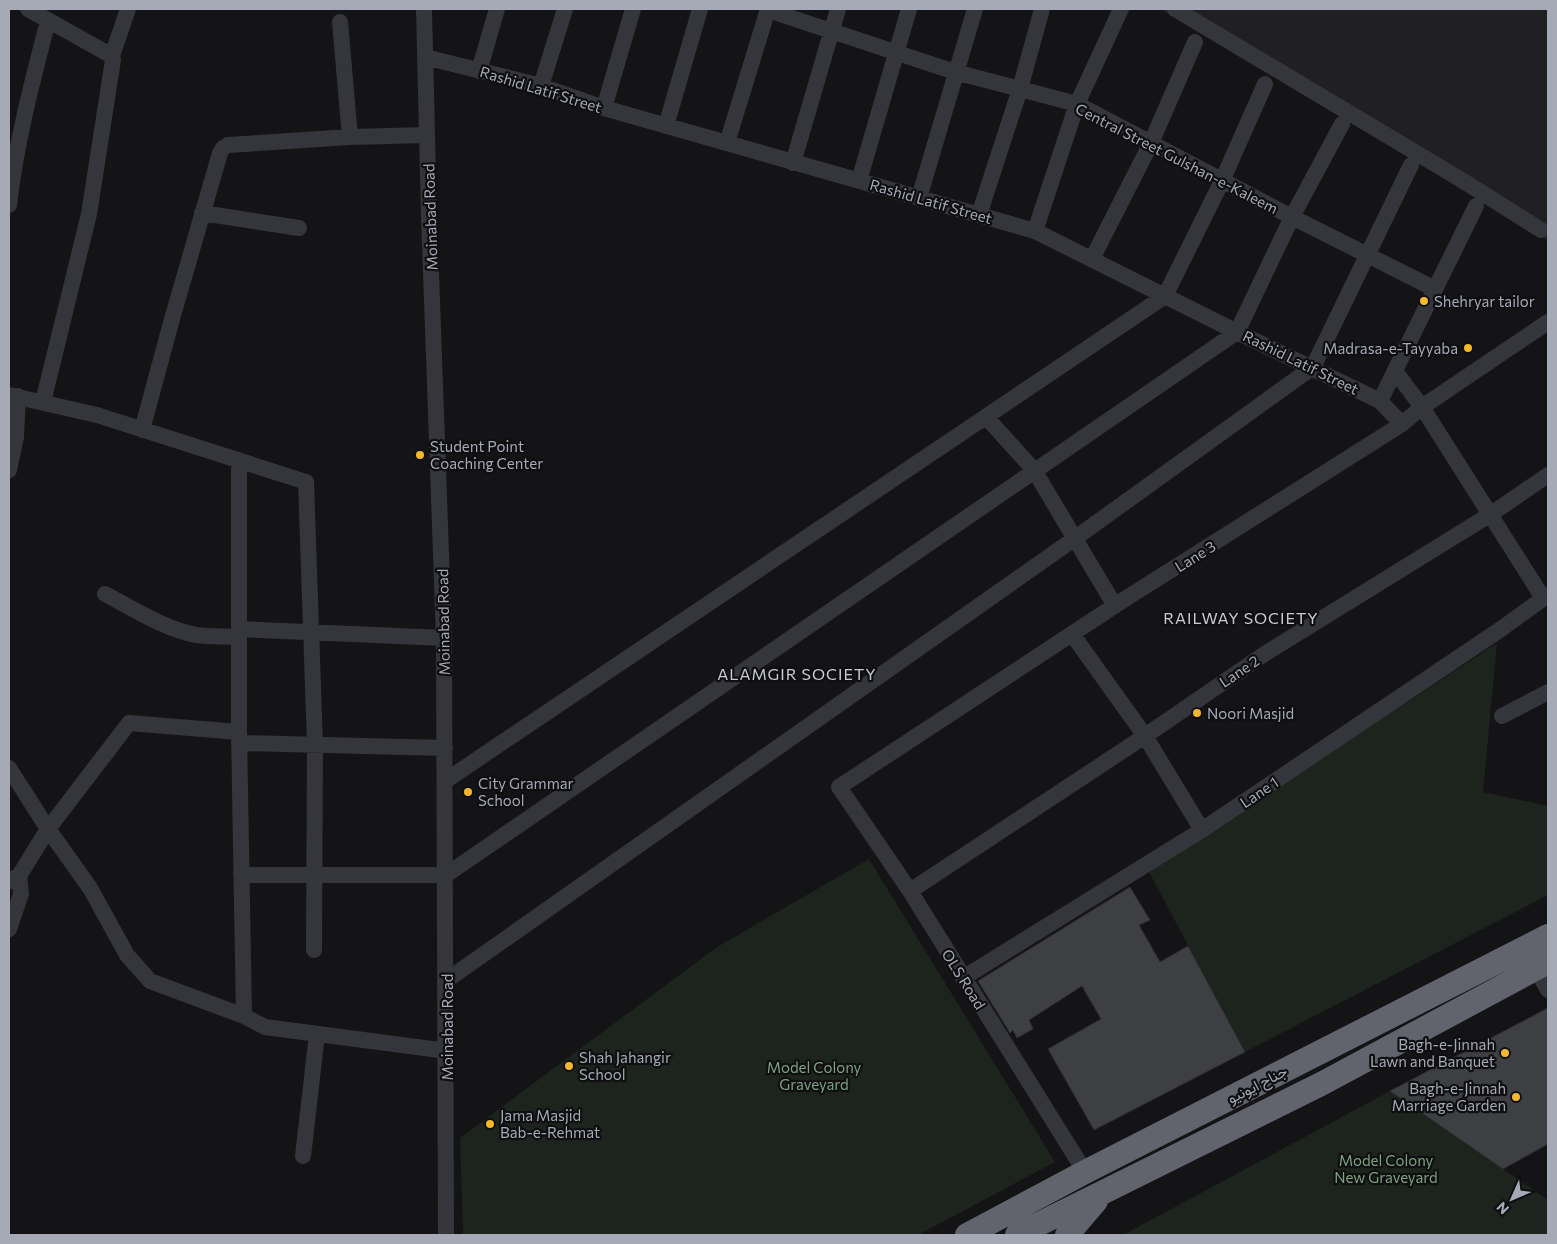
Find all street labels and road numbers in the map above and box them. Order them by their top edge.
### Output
street label: Rashid Latif Street [478,62,604,116]
street label: Central Street Gulshan-e-Kaleem [1073,99,1281,217]
street label: Moinabad Road [419,163,441,271]
street label: Rashid Latif Street [868,175,994,227]
street label: Rashid Latif Street [1240,326,1362,398]
street label: Lane 3 [1171,537,1219,575]
street label: Moinabad Road [433,568,453,676]
street label: Lane 2 [1216,651,1262,691]
street label: Lane 1 [1236,773,1282,811]
street label: OLS Road [938,946,990,1012]
street label: Moinabad Road [438,974,456,1080]
street label: جناح ایونیو [1224,1061,1291,1109]

